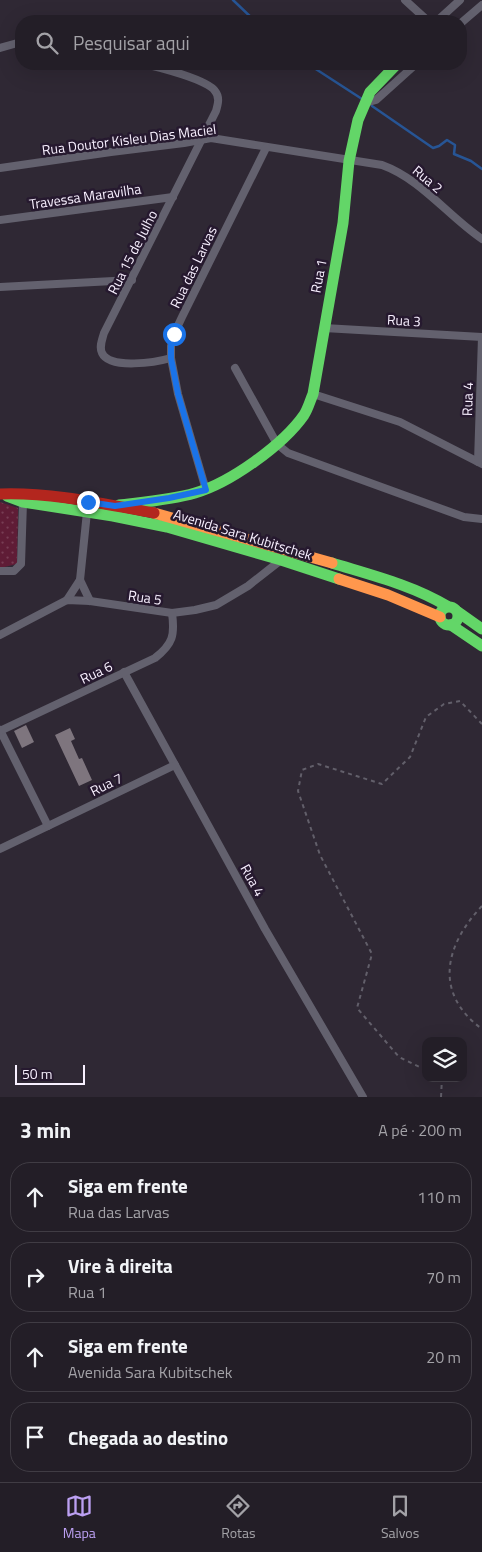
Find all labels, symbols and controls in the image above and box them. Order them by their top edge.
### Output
search box [15,15,467,70]
text: Pesquisar aqui [73,28,190,57]
icon: search [33,29,61,57]
street label: Rua Doutor Kisleu Dias Maciel [41,118,217,160]
street label: Rua 2 [408,160,448,198]
street label: Travessa Maravilha [28,178,142,214]
street label: Rua 15 de Julho [102,206,162,298]
street label: Rua das Larvas [164,222,222,312]
street label: Rua 1 [304,257,332,295]
street label: Rua 3 [386,309,422,331]
route start [163,323,186,346]
street label: Rua 4 [456,382,478,416]
route end [77,491,100,514]
street label: Avenida Sara Kubitschek [171,503,315,565]
street label: Rua 5 [127,584,163,610]
street label: Rua 6 [76,655,116,689]
street label: Rua 7 [86,767,126,801]
street label: Rua 4 [236,860,270,900]
map controls [422,1037,467,1082]
button: layers [422,1037,467,1082]
scale bar [15,1062,85,1085]
text: 50 m [22,1063,52,1084]
text: 3 min [20,1114,71,1146]
text: A pé · 200 m [378,1118,462,1142]
text: Siga em frente [68,1171,188,1200]
icon: ahead [21,1183,49,1211]
text: 110 m [417,1185,461,1209]
text: Rua das Larvas [68,1200,170,1224]
text: Vire à direita [68,1251,173,1280]
icon: right [21,1263,49,1291]
text: 70 m [426,1265,461,1289]
text: Rua 1 [68,1280,107,1304]
text: Siga em frente [68,1331,188,1360]
icon: ahead [21,1343,49,1371]
text: 20 m [426,1345,461,1369]
text: Avenida Sara Kubitschek [68,1360,232,1384]
icon: arrive [21,1423,49,1451]
text: Chegada ao destino [68,1423,228,1452]
tab: Mapa [63,1492,96,1543]
tab: Rotas [221,1492,256,1543]
tab: Salvos [381,1492,419,1543]

